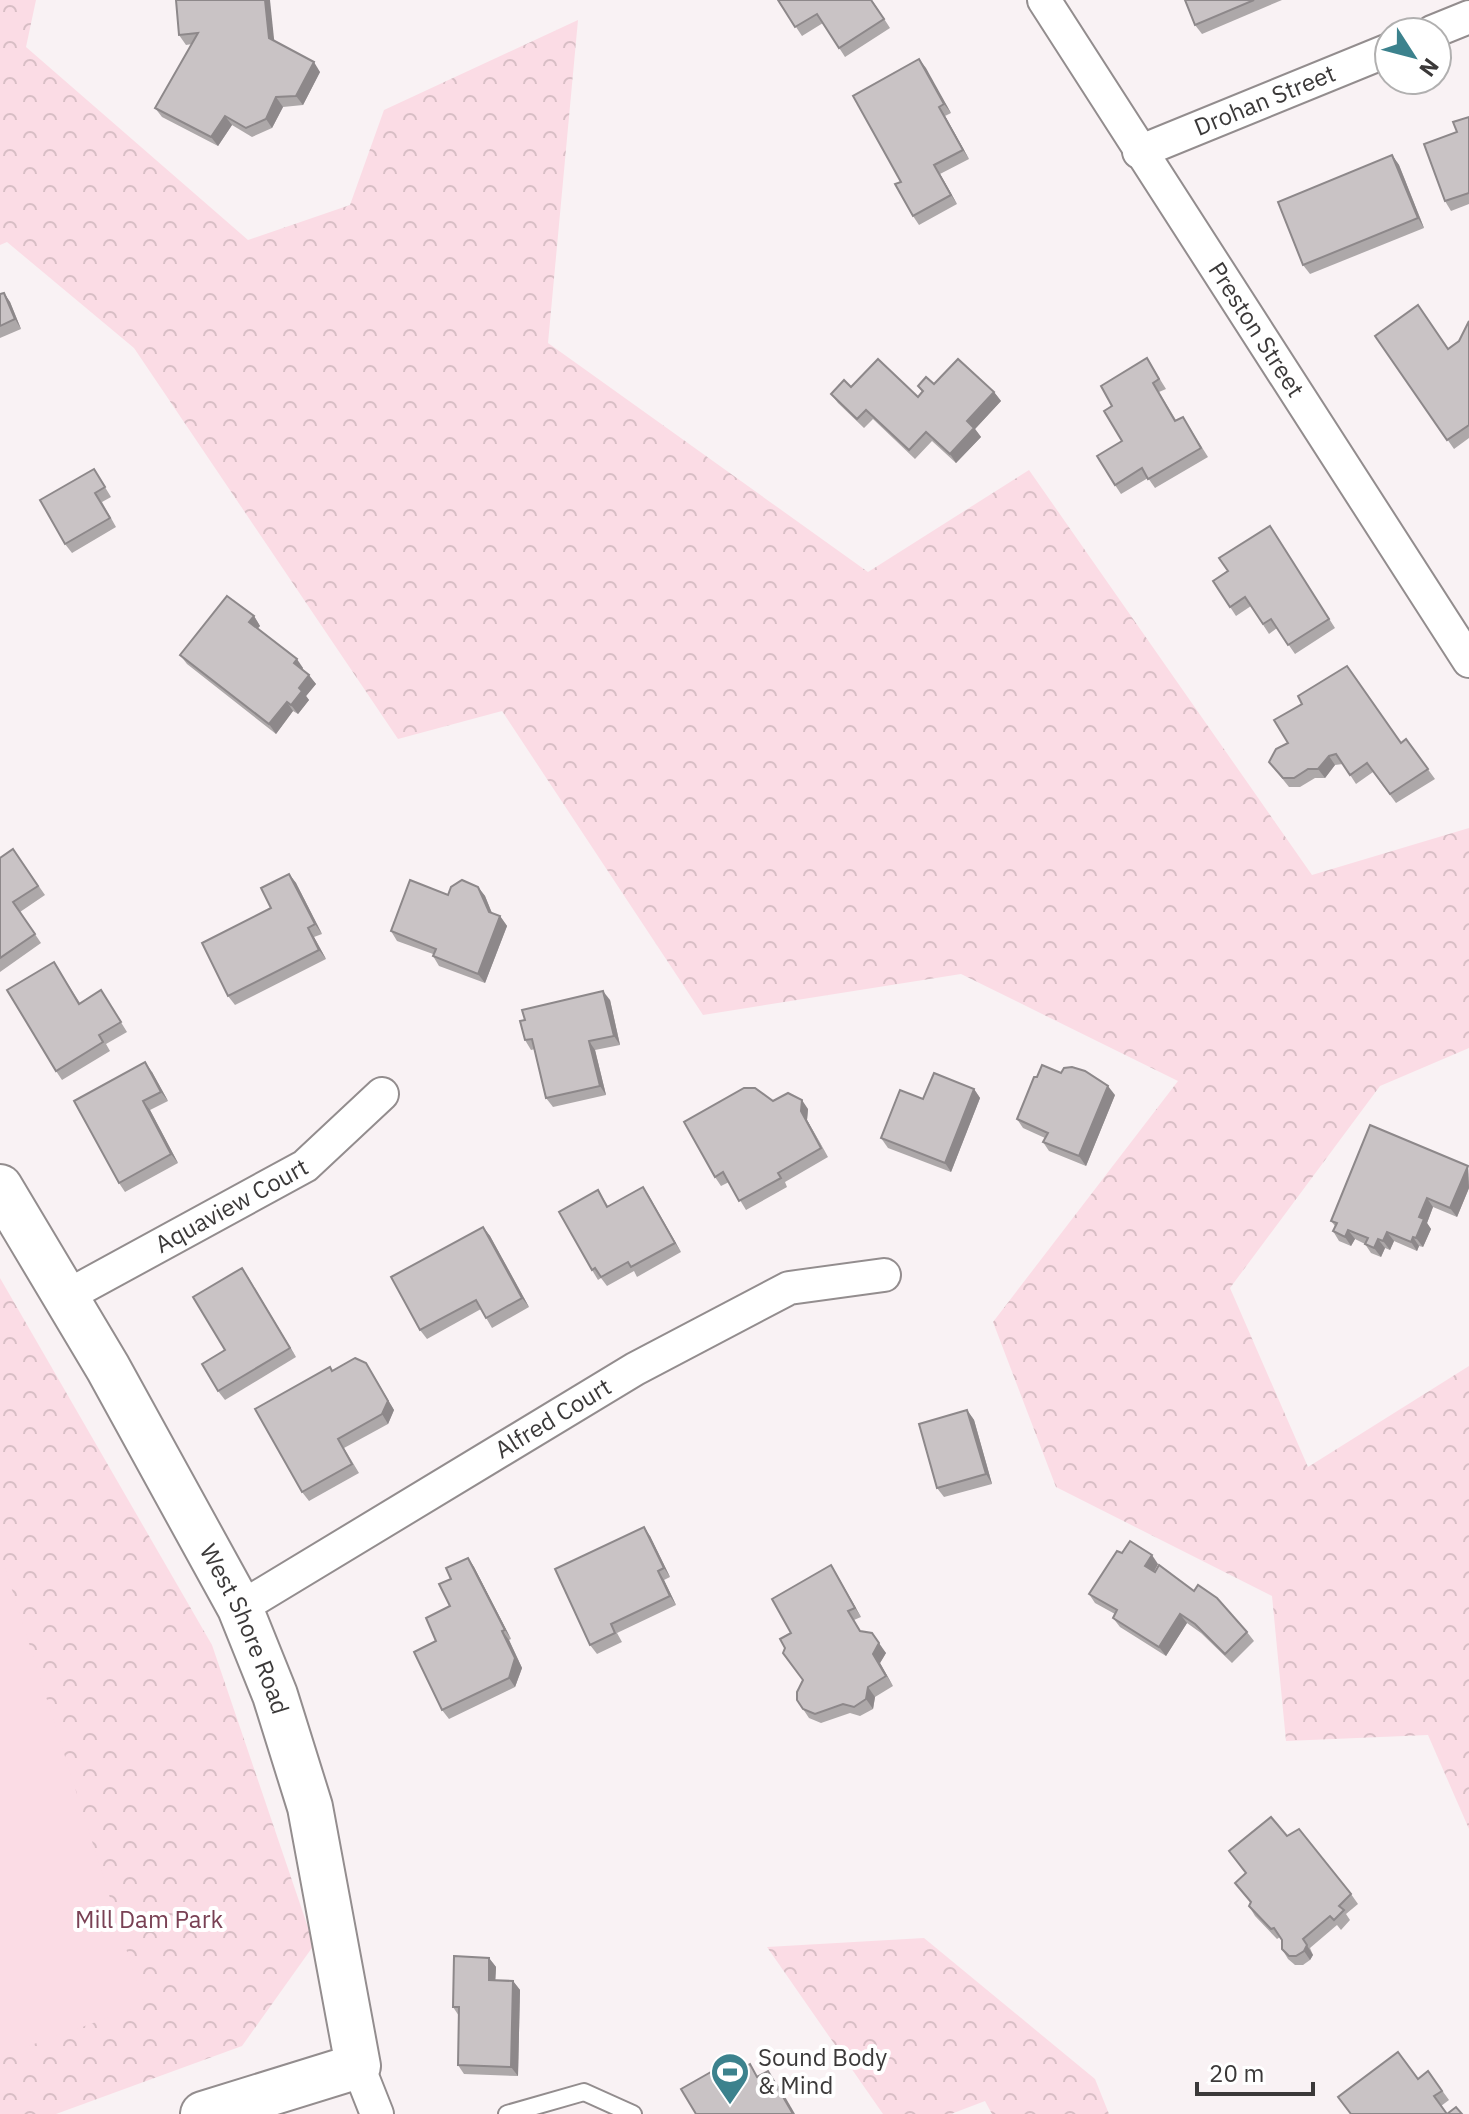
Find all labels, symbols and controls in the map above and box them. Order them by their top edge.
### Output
north arrow [1373,16,1453,96]
text: N [1413,53,1446,83]
street label: Drohan Street [1189,57,1340,143]
street label: Preston Street [1202,255,1312,403]
street label: Aquaview Court [149,1150,314,1260]
street label: Alfred Court [489,1370,617,1465]
street label: West Shore Road [193,1538,297,1718]
park label: Mill Dam Park [75,1903,223,1935]
place label: Sound Body & Mind [758,2041,887,2101]
scale bar [1197,2046,1313,2096]
sports icon: Sound Body & Mind [709,2051,751,2106]
text: 20 m [1209,2057,1264,2089]

